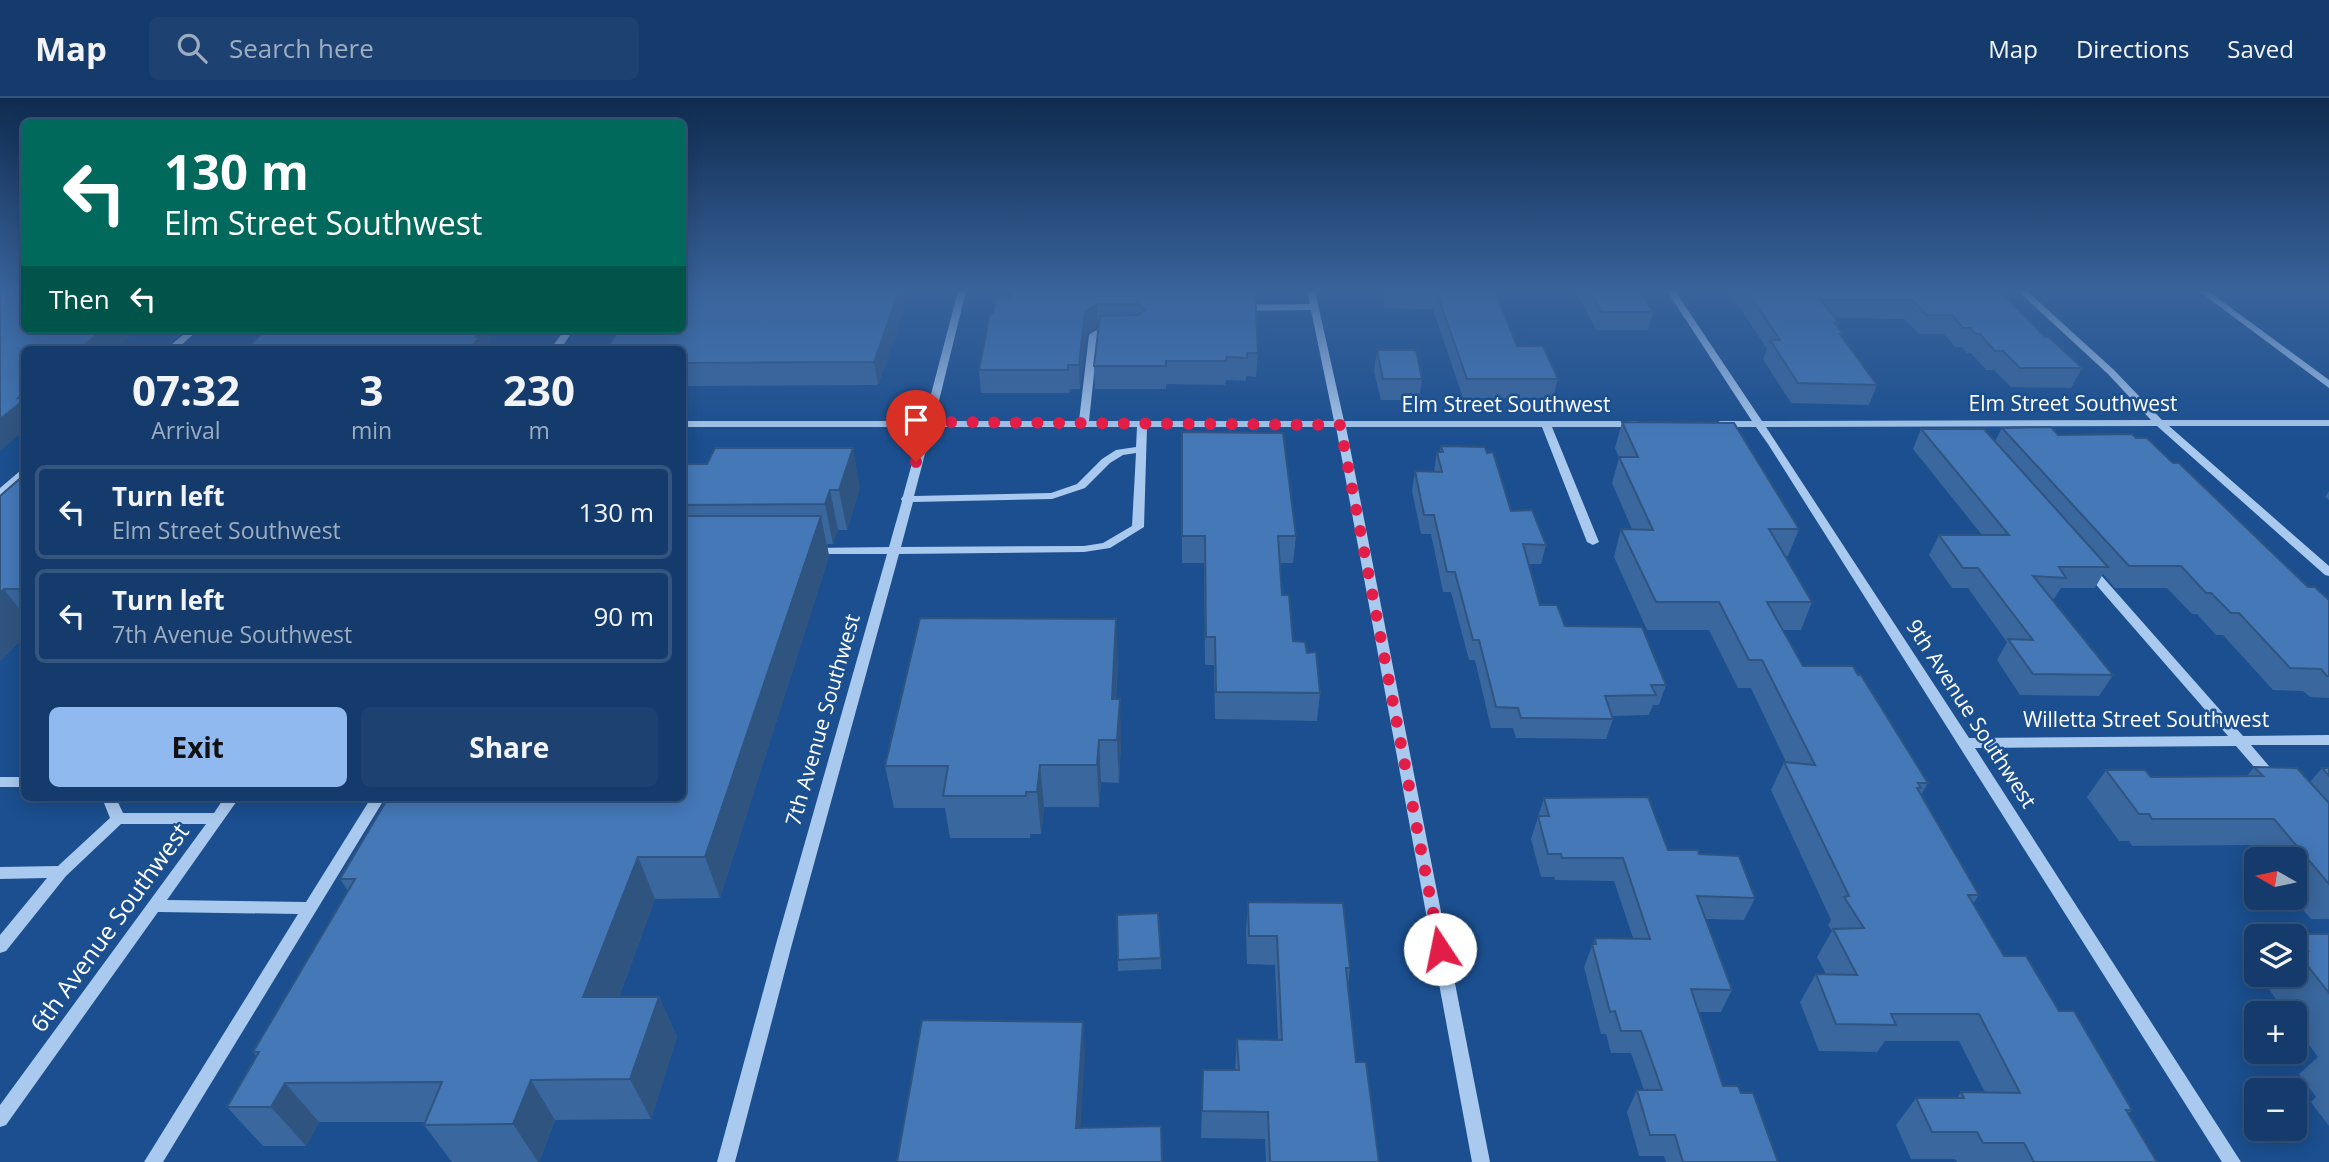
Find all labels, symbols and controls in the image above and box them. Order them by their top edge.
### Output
search box [149,17,639,80]
text: Map [35,26,107,71]
icon: search [173,29,211,67]
text: Search here [229,30,374,66]
text: Map [1988,32,2038,65]
text: Directions [2076,32,2189,65]
text: Saved [2227,32,2294,65]
text: 130 m [164,138,309,204]
icon: left [49,147,140,238]
text: Elm Street Southwest [164,201,482,244]
icon: left [124,280,162,318]
text: Then [49,281,110,317]
text: 07:32 [132,361,240,418]
text: 3 [359,361,384,418]
text: 230 [503,361,575,418]
street label: Elm Street Southwest [1969,389,2177,417]
pin [886,390,946,462]
street label: Elm Street Southwest [1402,390,1610,418]
icon: arrive [897,401,935,439]
text: Arrival [151,414,221,446]
text: min [351,414,392,446]
text: m [528,414,550,446]
text: Turn left [112,478,224,514]
icon: left [53,493,91,531]
text: 130 m [579,494,654,530]
text: Elm Street Southwest [112,514,341,546]
text: Turn left [112,582,224,618]
icon: left [53,597,91,635]
text: 90 m [593,598,654,634]
street label: 7th Avenue Southwest [778,610,866,829]
street label: 9th Avenue Southwest [1900,614,2043,813]
text: 7th Avenue Southwest [112,618,352,650]
street label: Willetta Street Southwest [2023,705,2269,733]
button: Exit [49,707,347,787]
button: Share [361,707,658,787]
street label: 6th Avenue Southwest [22,816,196,1038]
north arrow [2244,847,2306,910]
map controls [2244,847,2307,1141]
position arrow [1403,912,1477,986]
button: layers [2244,924,2307,987]
button: + [2244,1001,2307,1064]
button: − [2244,1078,2307,1141]

